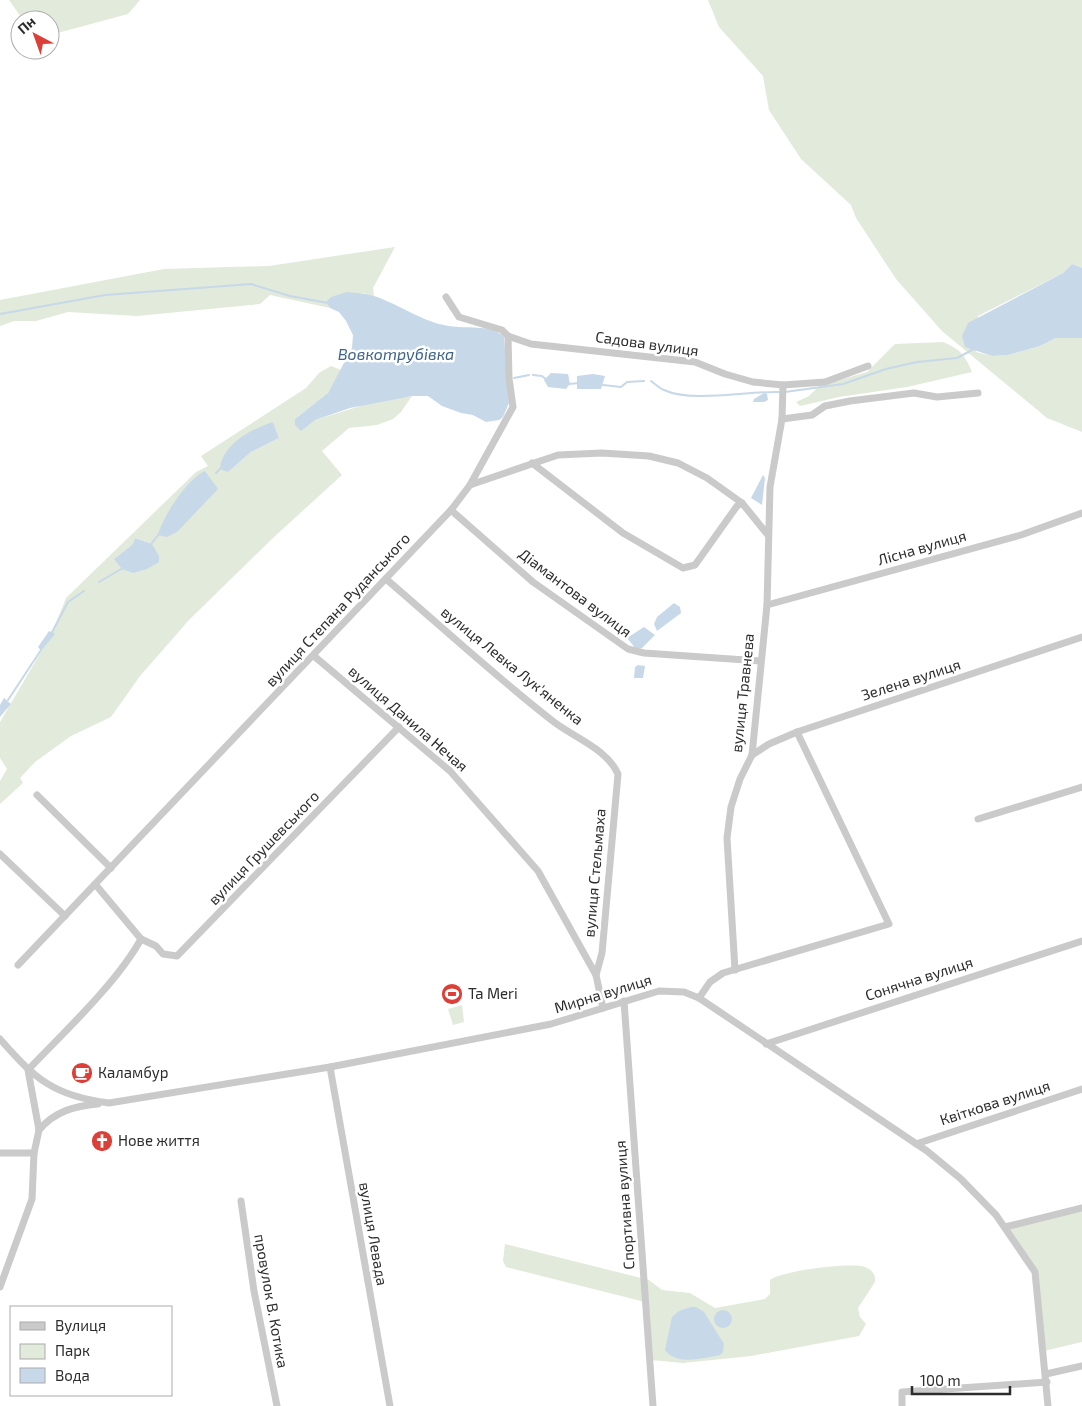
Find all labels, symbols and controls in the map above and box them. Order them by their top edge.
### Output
north arrow [10,10,60,60]
text: Пн [14,12,39,37]
street label: Садова вулиця [594,327,700,360]
water label: Вовкотрубівка [338,344,454,363]
street label: Лісна вулиця [875,526,968,569]
street label: вулиця Степана Руданського [261,529,414,691]
street label: Діамантова вулиця [515,544,635,641]
street label: вулиця Левка Лук'яненка [437,602,587,729]
street label: вулиця Травнева [727,633,758,753]
street label: Зелена вулиця [859,655,963,705]
street label: вулиця Данила Нечая [345,662,472,776]
street label: вулиця Грушевського [204,786,323,909]
street label: вулиця Стельмаха [579,808,610,938]
street label: Сонячна вулиця [863,952,975,1005]
street label: Мирна вулиця [552,970,654,1017]
sports icon: Ta Meri [440,982,464,1006]
place label: Ta Meri [468,984,518,1002]
cafe icon: Каламбур [70,1061,94,1085]
place label: Каламбур [98,1063,168,1082]
street label: Квіткова вулиця [937,1076,1052,1129]
church icon: Нове життя [90,1129,114,1153]
place label: Нове життя [118,1131,200,1149]
street label: Спортивна вулиця [611,1140,638,1270]
street label: вулиця Левада [355,1181,392,1287]
street label: провулок В. Котика [250,1232,293,1369]
legend [10,1306,172,1396]
text: Вулиця [55,1316,106,1335]
text: Парк [55,1341,90,1359]
scale bar [912,1364,1010,1396]
text: Вода [55,1366,90,1384]
text: 100 m [920,1371,961,1389]

